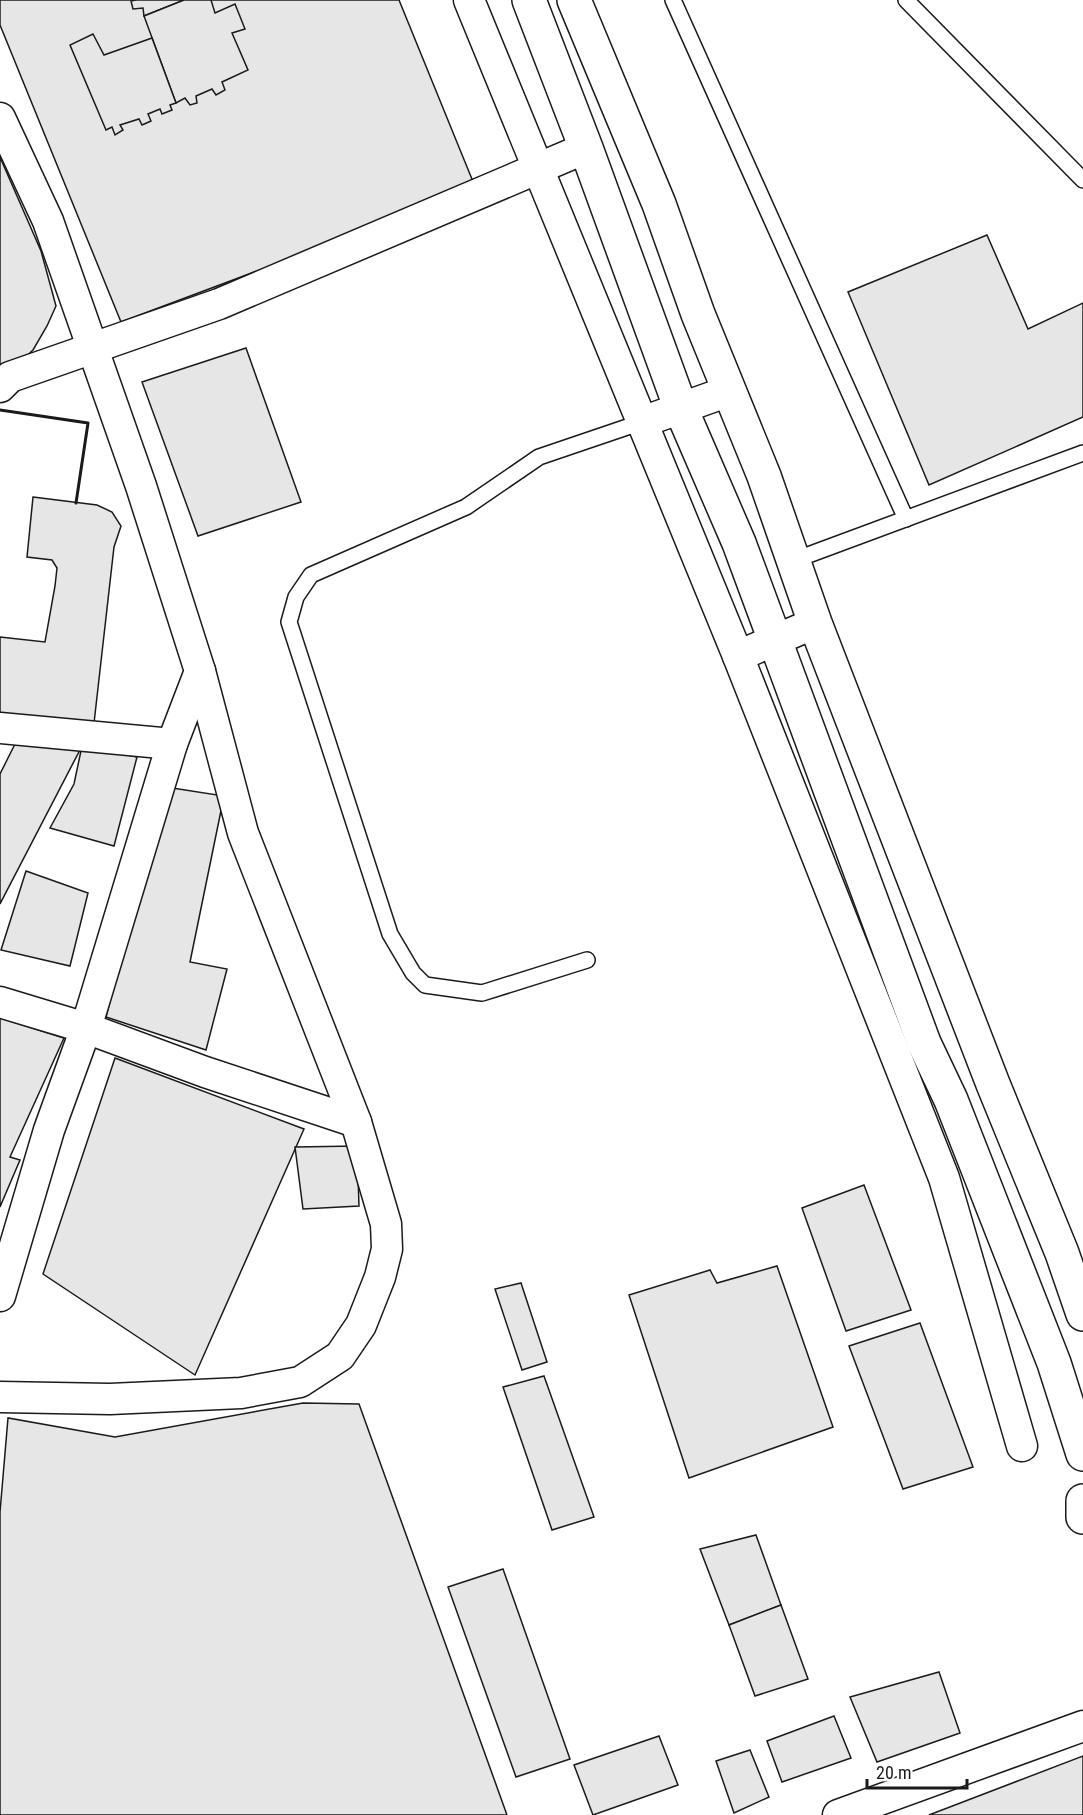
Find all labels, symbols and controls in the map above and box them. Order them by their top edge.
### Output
scale bar [867,1752,968,1790]
text: 20 m [876,1762,911,1783]

